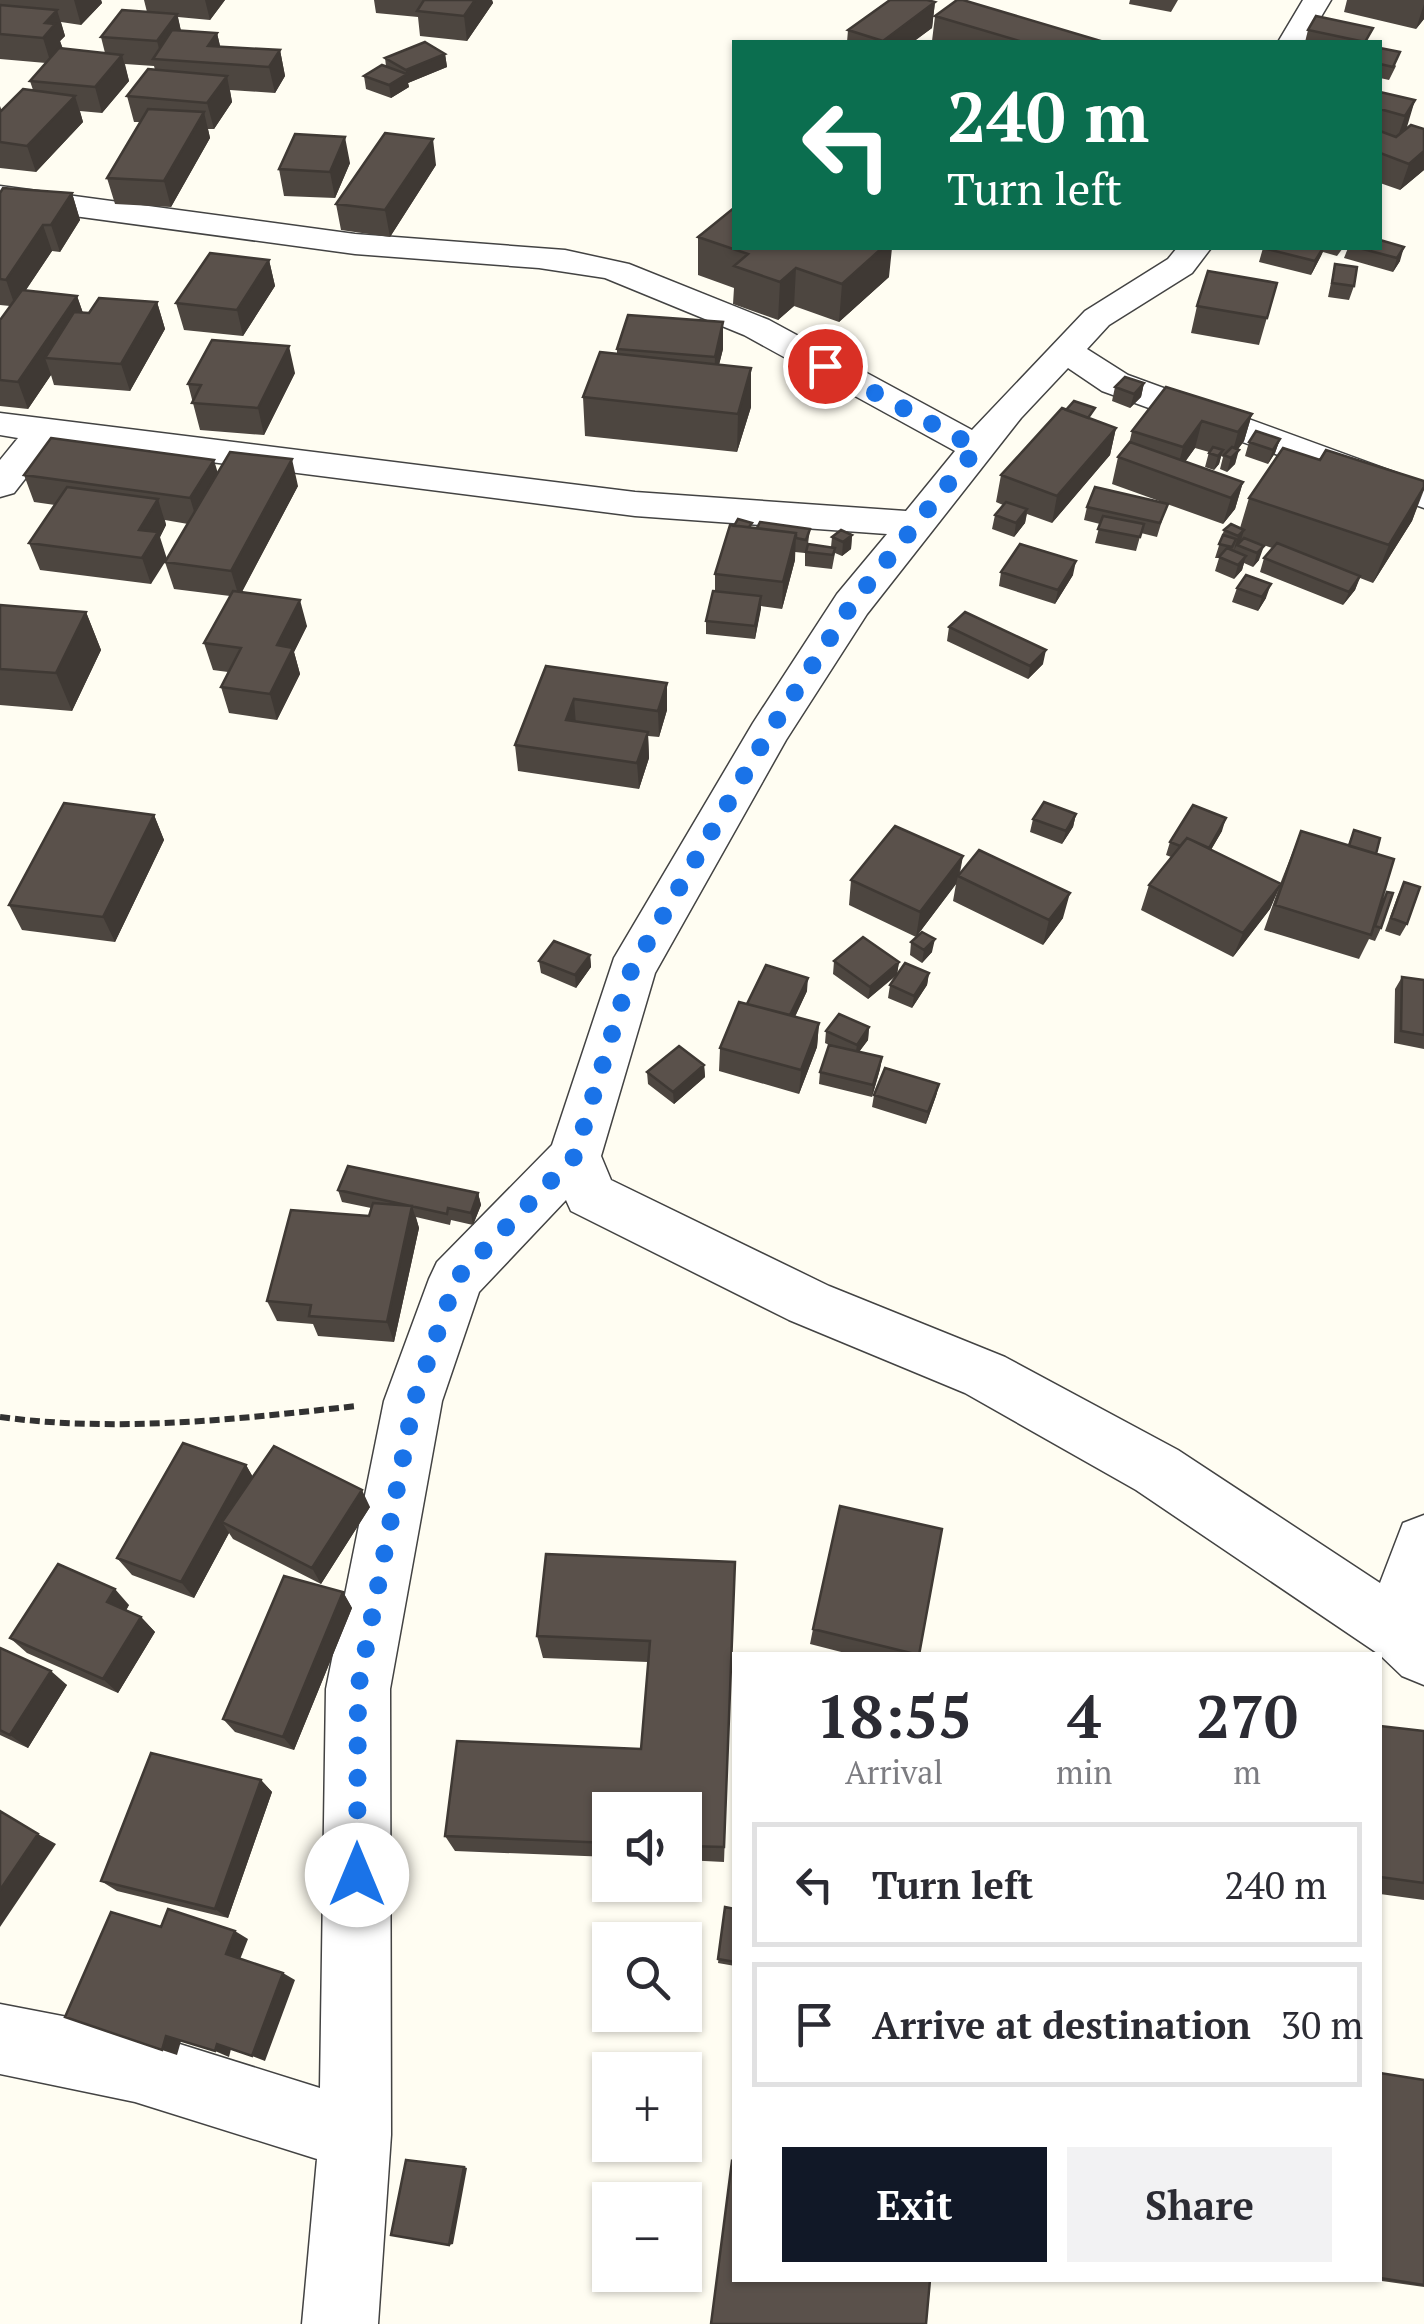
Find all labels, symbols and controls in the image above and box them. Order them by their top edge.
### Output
text: 240 m [947,69,1149,162]
icon: left [782,80,912,210]
text: Turn left [947,158,1122,218]
pin [783,324,868,409]
icon: arrive [798,339,853,394]
text: 18:55 [816,1676,972,1755]
text: 4 [1067,1676,1101,1755]
text: 270 [1196,1676,1298,1755]
text: Arrival [845,1751,943,1793]
text: min [1056,1751,1112,1793]
text: m [1233,1751,1261,1793]
map controls [592,1792,702,2292]
button: sound [592,1792,702,1902]
position arrow [305,1823,409,1927]
icon: left [787,1857,842,1912]
text: Turn left [872,1860,1033,1910]
text: 240 m [1224,1860,1327,1910]
button: search [592,1922,702,2032]
icon: arrive [787,1997,842,2052]
text: Arrive at destination [872,2000,1251,2050]
text: 30 m [1281,2000,1363,2050]
button: + [592,2052,702,2162]
button: Exit [782,2147,1047,2262]
button: Share [1067,2147,1332,2262]
button: − [592,2182,702,2292]

